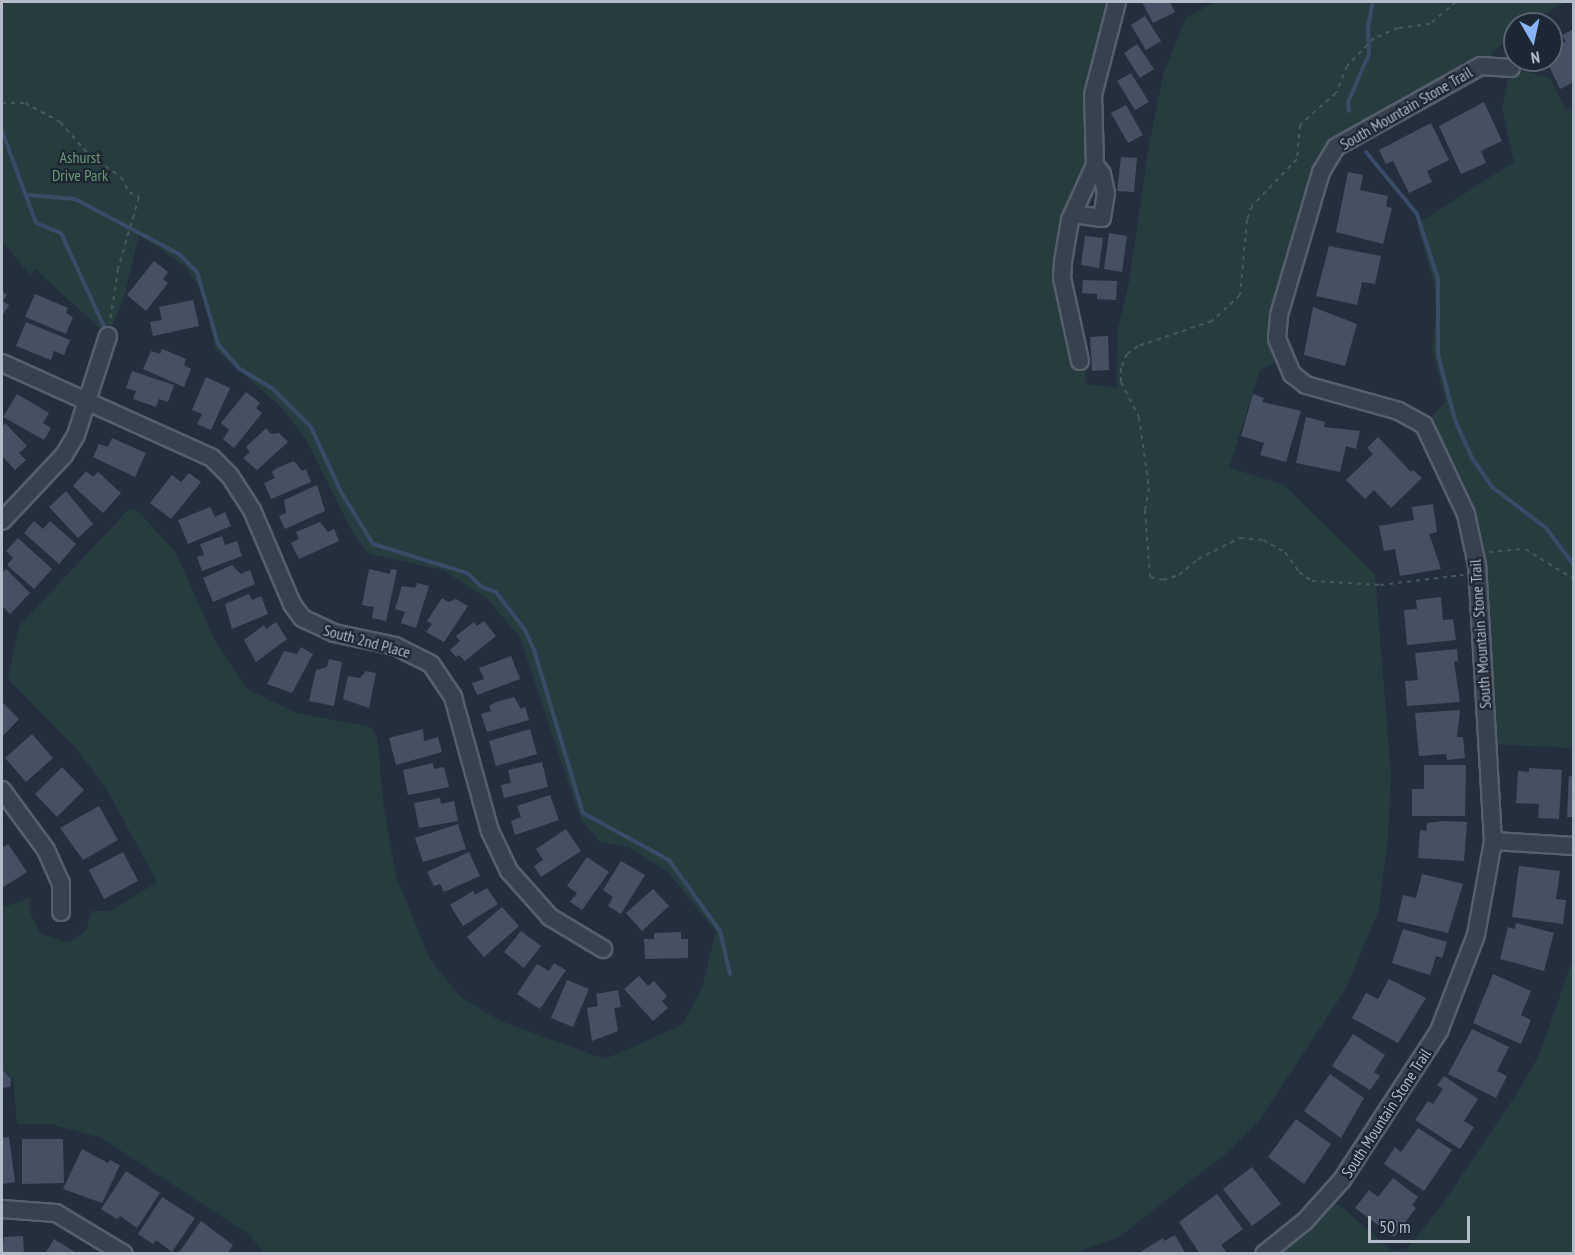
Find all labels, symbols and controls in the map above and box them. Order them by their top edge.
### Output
north arrow [1503,12,1563,72]
text: N [1530,47,1541,68]
street label: South Mountain Stone Trail [1336,62,1476,154]
park label: Ashurst Drive Park [52,147,108,185]
street label: South Mountain Stone Trail [1465,558,1495,710]
street label: South 2nd Place [321,620,413,662]
street label: South Mountain Stone Trail [1337,1045,1435,1181]
scale bar [1371,1204,1473,1242]
text: 50 m [1379,1215,1411,1238]

